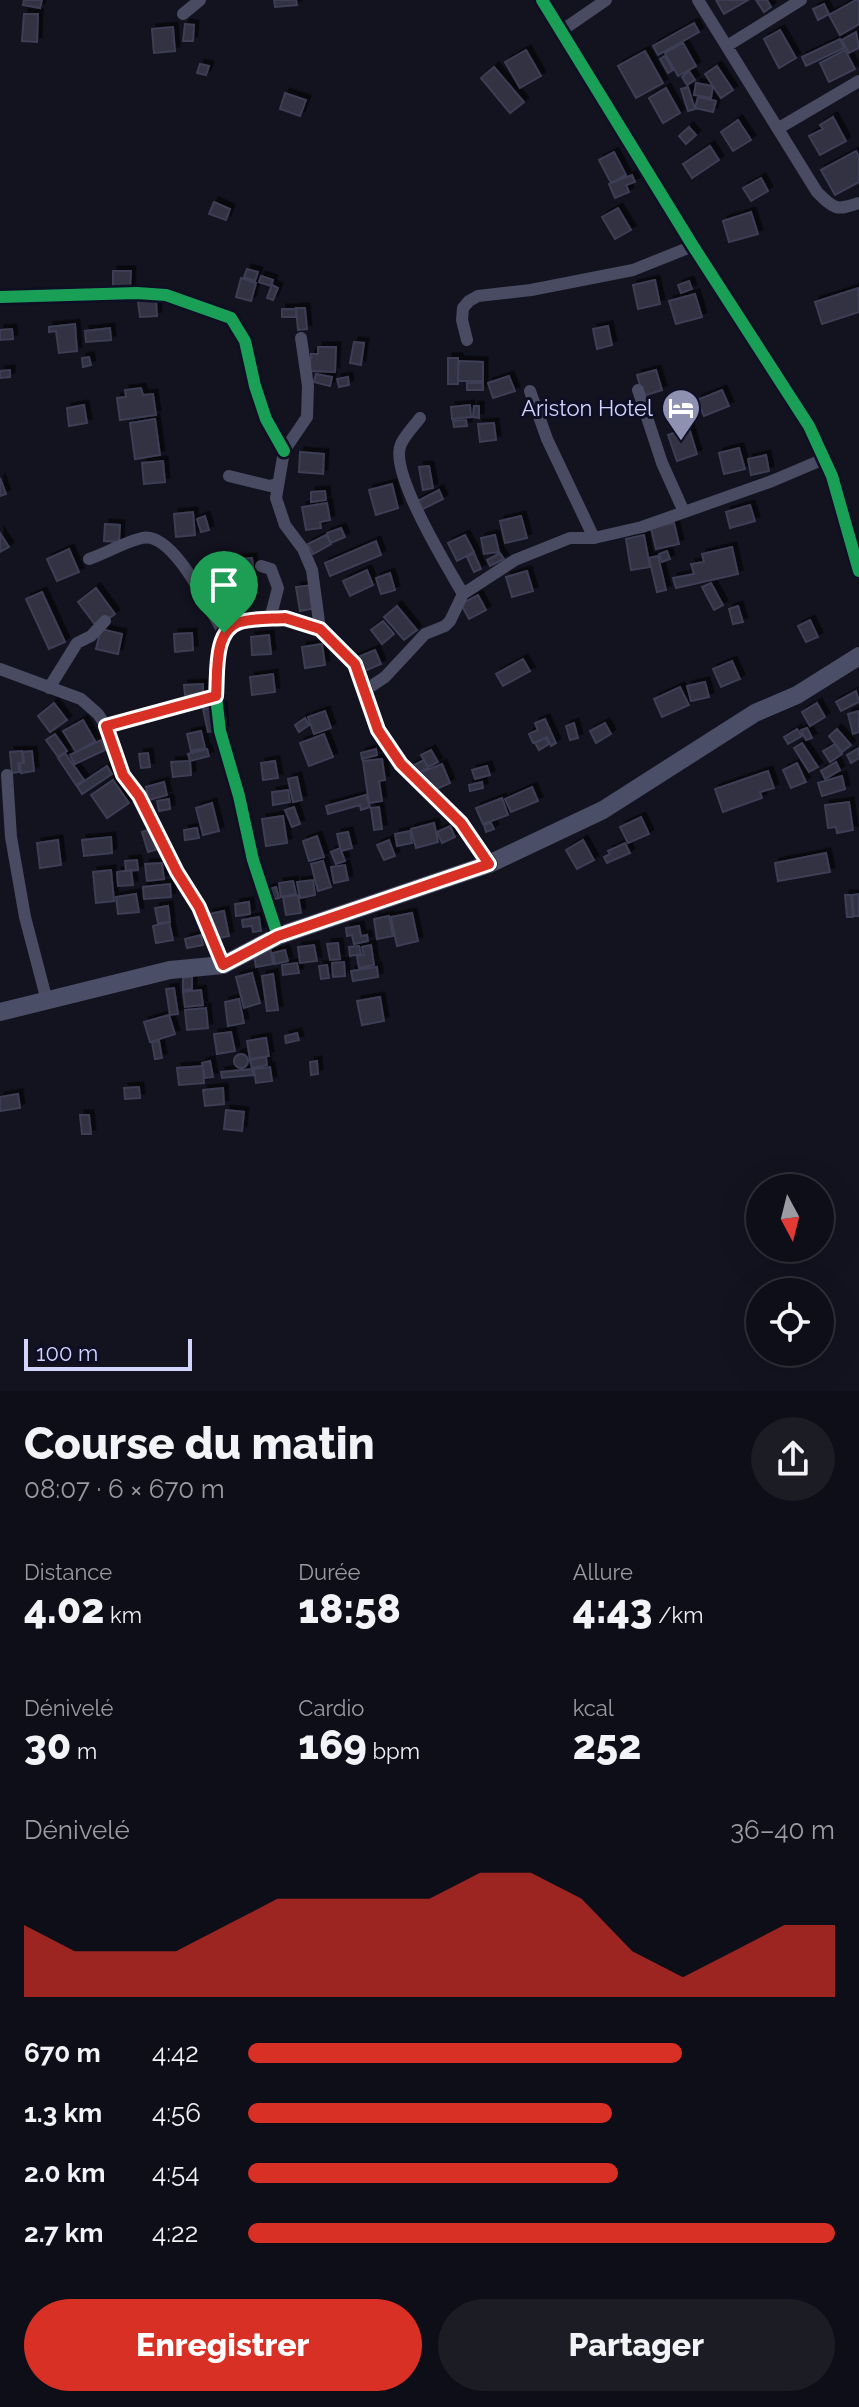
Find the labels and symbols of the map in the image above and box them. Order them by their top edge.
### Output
hotel icon: Ariston Hotel [660,387,702,442]
place label: Ariston Hotel [521,395,653,421]
pin [190,551,258,633]
north arrow [746,1174,834,1262]
scale bar [24,1335,192,1371]

